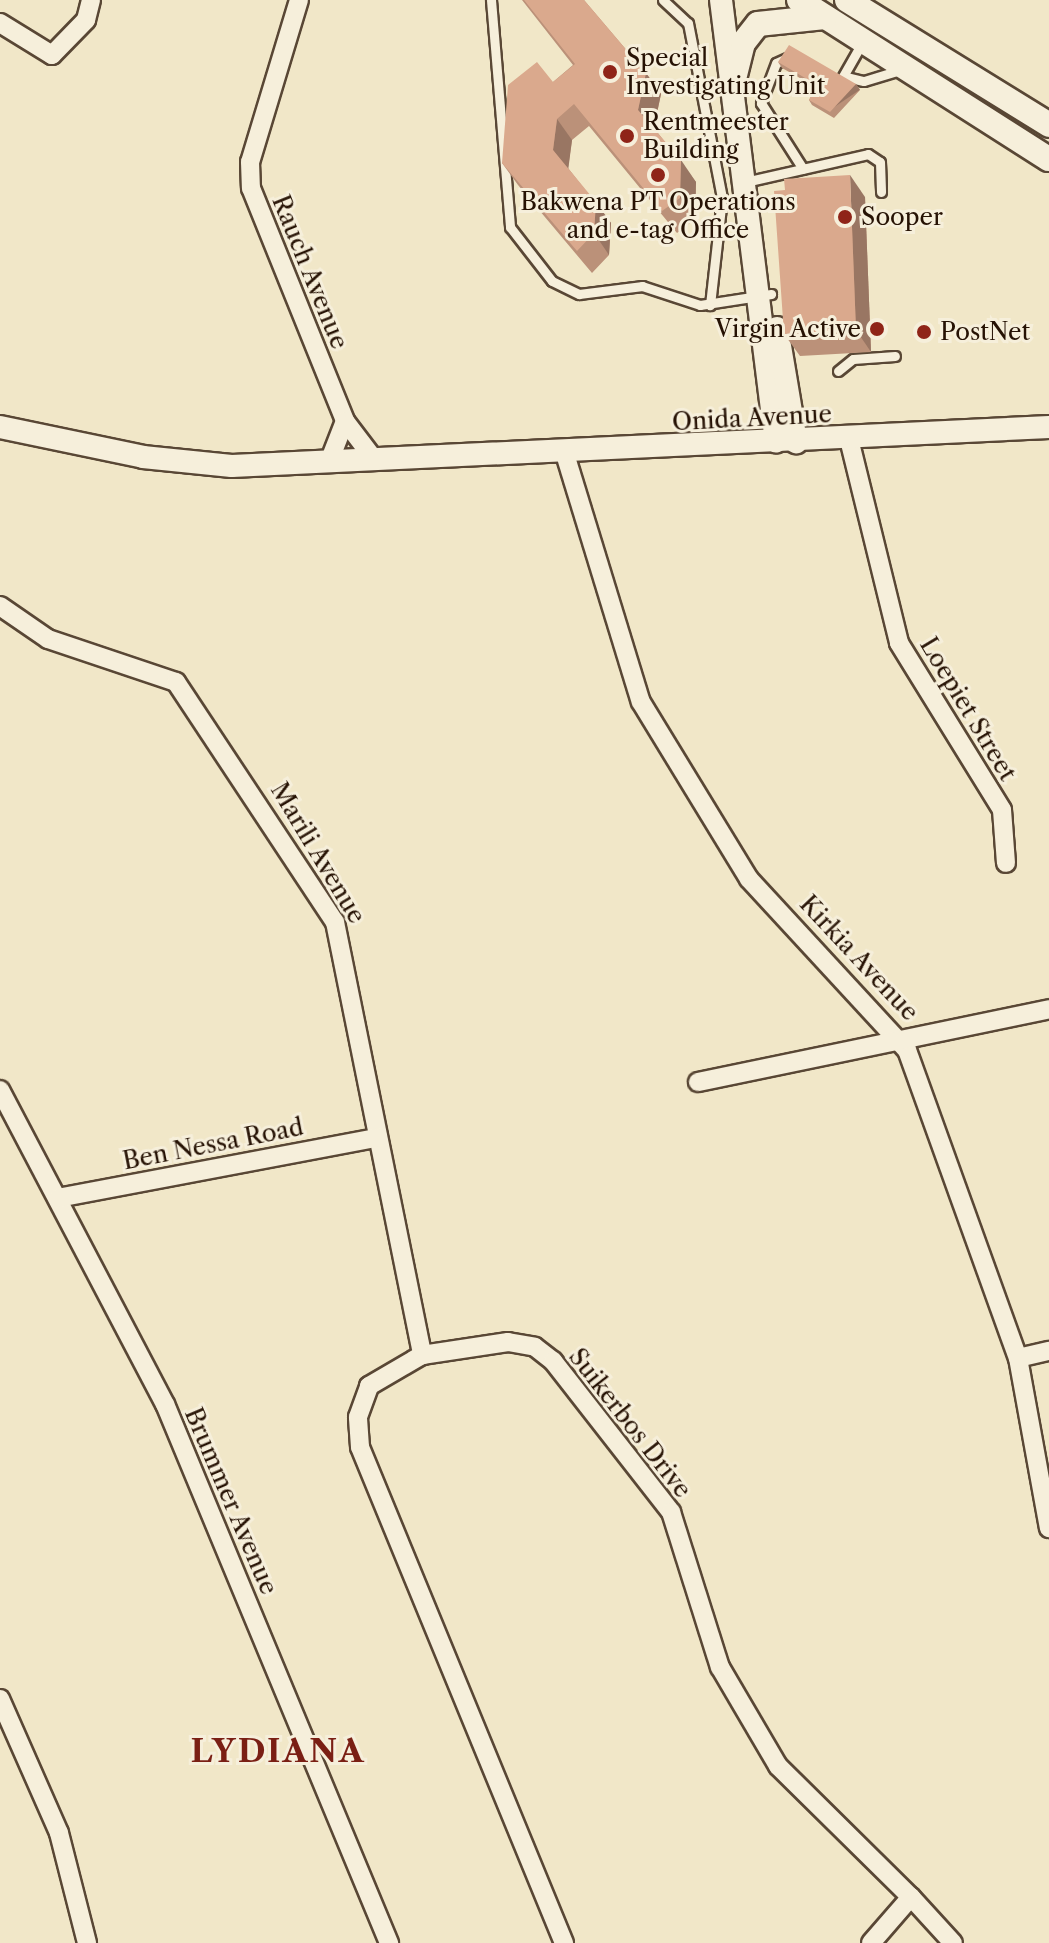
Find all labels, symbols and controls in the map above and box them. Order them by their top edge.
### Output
place label: Special Investigating Unit [626,44,825,100]
marker: Special Investigating Unit [601,63,619,81]
place label: Rentmeester Building [643,108,789,164]
marker: Rentmeester Building [618,127,636,145]
marker: Bakwena PT Operations and e-tag Office [649,166,667,184]
place label: Bakwena PT Operations and e-tag Office [520,188,796,244]
street label: Rauch Avenue [266,190,354,354]
place label: Sooper [861,203,943,231]
marker: Sooper [836,208,854,226]
place label: Virgin Active [714,315,861,343]
place label: PostNet [940,318,1030,346]
marker: Virgin Active [868,320,886,338]
marker: PostNet [915,323,933,341]
street label: Onida Avenue [671,399,833,437]
street label: Loepiet Street [914,632,1022,786]
street label: Marili Avenue [264,777,372,929]
street label: Kirkia Avenue [793,889,925,1027]
street label: Ben Nessa Road [120,1112,306,1176]
street label: Suikerbos Drive [563,1343,697,1503]
street label: Brummer Avenue [178,1403,284,1599]
district label: LYDIANA [190,1732,366,1770]

